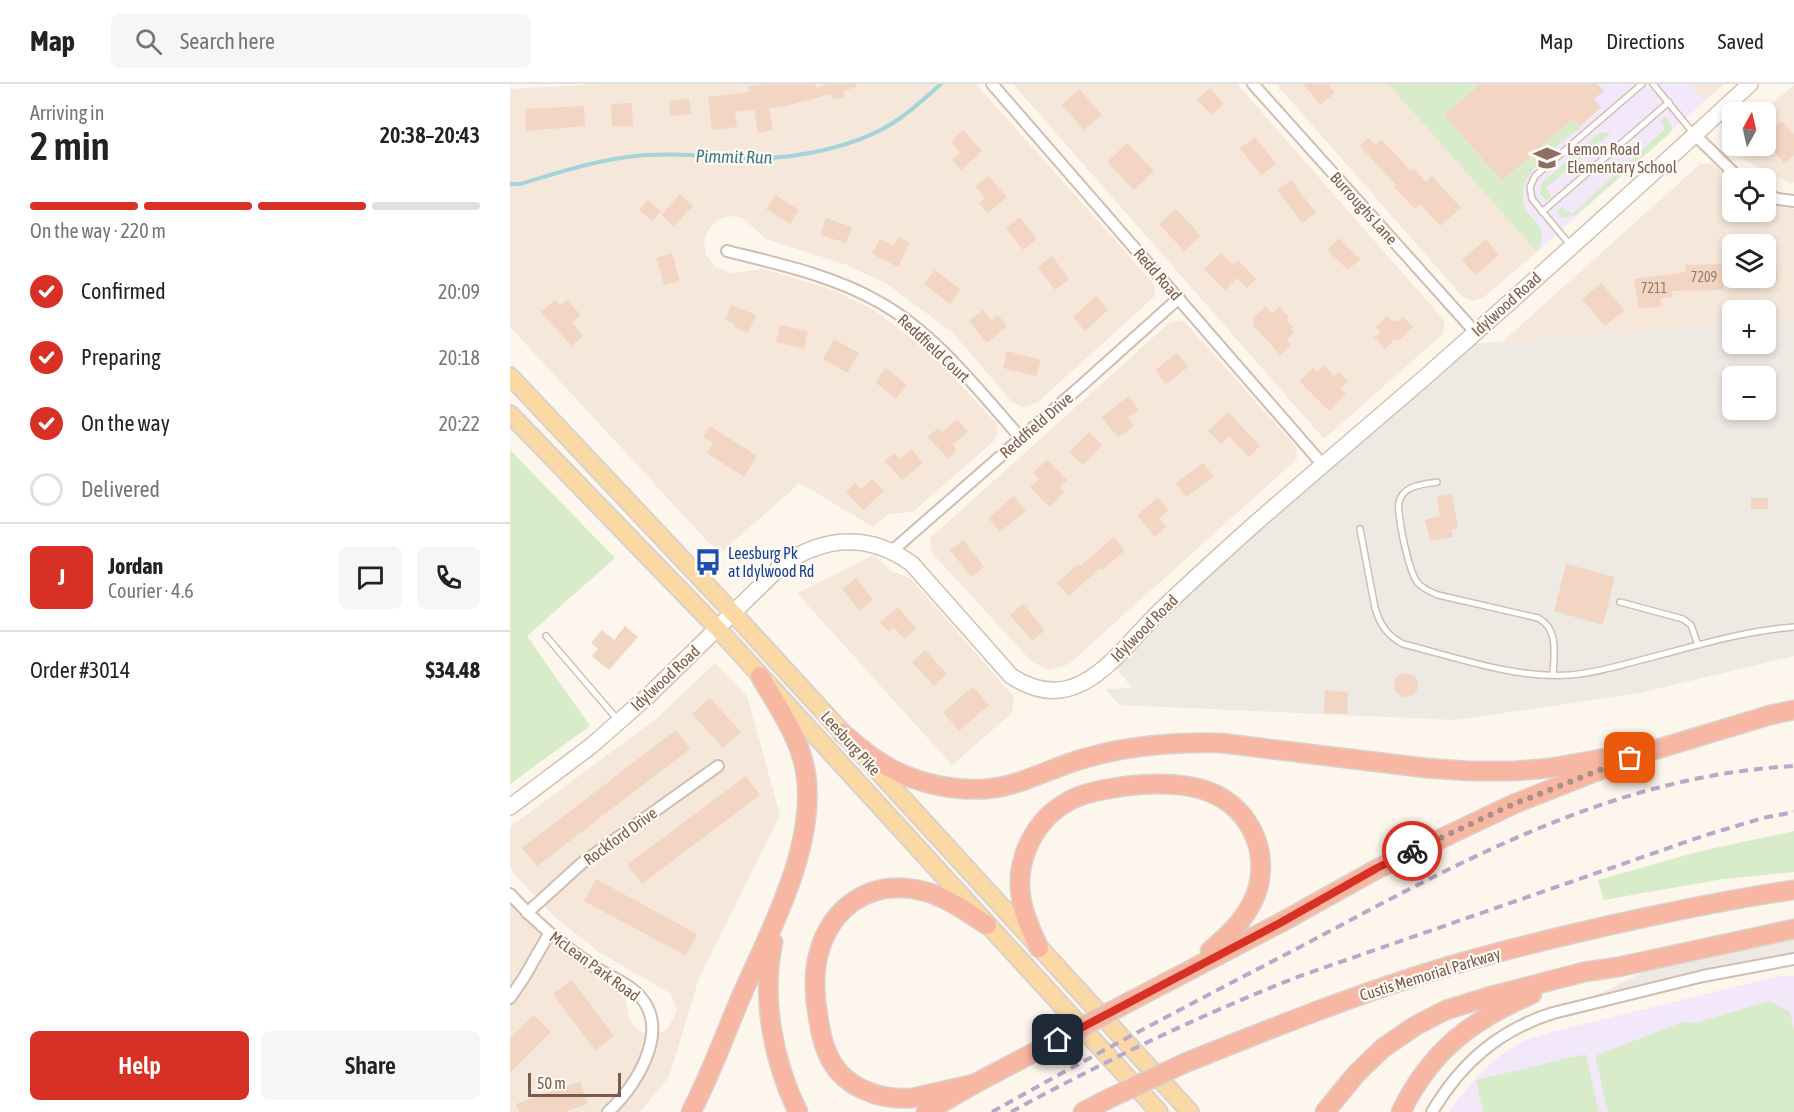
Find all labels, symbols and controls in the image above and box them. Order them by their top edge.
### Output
search box [111,14,531,68]
text: Map [30,25,75,57]
icon: search [132,25,165,58]
text: Search here [180,28,275,54]
text: Map [1539,29,1573,53]
text: Directions [1606,29,1685,53]
text: Saved [1718,29,1764,53]
text: Arriving in [30,101,104,124]
north arrow [1722,102,1776,156]
map controls [1722,102,1776,420]
text: 20:38–20:43 [380,122,480,148]
text: 2 min [30,124,110,168]
place label: Lemon Road Elementary School [1567,140,1678,177]
school or university icon: Lemon Road Elementary School [1532,143,1562,173]
water label: Pimmit Run [695,145,773,168]
street label: Burroughs Lane [1326,168,1401,249]
button: locate [1722,168,1776,222]
text: On the way · 220 m [30,219,166,242]
button: layers [1722,234,1776,288]
street label: Redd Road [1131,244,1185,304]
street label: Idylwood Road [1468,268,1545,341]
house number: 7209 [1691,269,1717,285]
icon: check [30,275,63,308]
text: Confirmed [81,278,166,304]
text: 20:09 [438,280,480,303]
house number: 7211 [1641,280,1667,296]
button: + [1722,300,1776,354]
street label: Reddfield Court [895,310,974,386]
icon: check [30,341,63,374]
text: Preparing [81,344,161,370]
text: 20:18 [438,346,480,369]
button: − [1722,366,1776,420]
street label: Reddfield Drive [996,388,1076,462]
icon: check [30,407,63,440]
text: On the way [81,410,170,436]
text: 20:22 [438,412,480,435]
text: Delivered [81,476,160,502]
place label: Leesburg Pk at Idylwood Rd [728,544,814,581]
button: chat [339,546,402,609]
button: phone [417,546,480,609]
bus stop icon: Leesburg Pk at Idylwood Rd [693,547,723,577]
text: Jordan [108,553,163,579]
text: J [58,564,65,590]
text: Courier · 4.6 [108,579,194,602]
street label: Idylwood Road [1107,591,1182,666]
street label: Idylwood Road [627,642,704,715]
text: Order #3014 [30,657,130,683]
text: $34.48 [425,657,480,683]
street label: Leesburg Pike [817,707,884,779]
pin [1604,732,1655,783]
icon: bag [1613,741,1646,774]
street label: Rockford Drive [580,803,660,869]
courier [1382,821,1442,881]
icon: bike [1396,835,1429,868]
street label: McLean Park Road [546,927,644,1005]
street label: Custis Memorial Parkway [1357,944,1503,1005]
pin [1032,1014,1083,1065]
icon: home [1041,1023,1074,1056]
button: Help [30,1031,249,1100]
button: Share [261,1031,480,1100]
scale bar [528,1070,621,1098]
text: 50 m [537,1074,566,1092]

